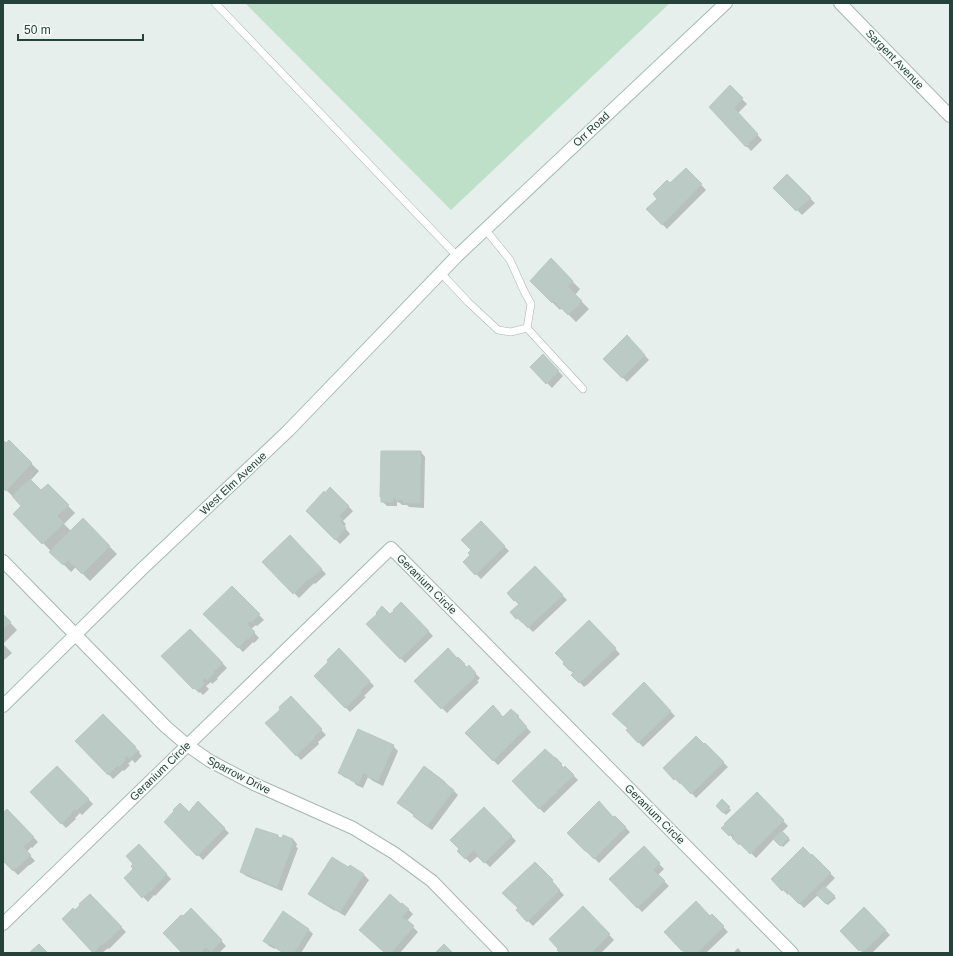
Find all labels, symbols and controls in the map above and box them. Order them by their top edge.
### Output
scale bar [18,16,143,42]
text: 50 m [24,23,51,37]
street label: Sargent Avenue [864,27,926,91]
street label: Orr Road [570,109,612,149]
street label: West Elm Avenue [197,449,269,517]
street label: Geranium Circle [395,552,459,616]
street label: Geranium Circle [127,739,193,803]
street label: Sparrow Drive [205,754,273,796]
street label: Geranium Circle [623,782,687,846]

